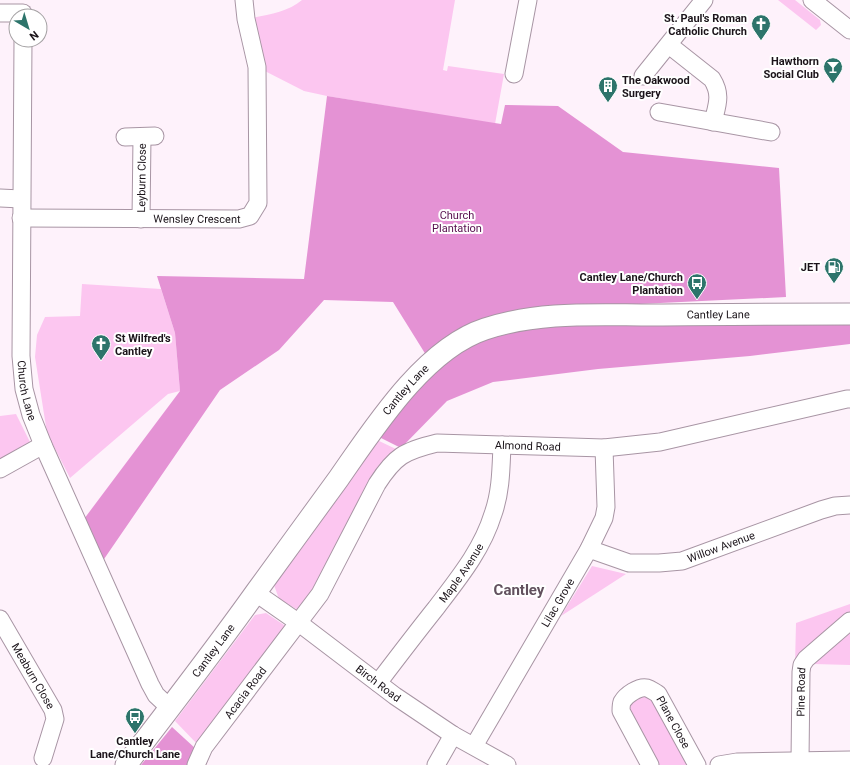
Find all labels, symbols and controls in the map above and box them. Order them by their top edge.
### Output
north arrow [8,8,48,48]
place label: St. Paul's Roman Catholic Church [664,12,747,38]
church icon: St. Paul's Roman Catholic Church [750,13,772,41]
text: N [27,28,41,43]
place label: Hawthorn Social Club [763,55,819,81]
bar icon: Hawthorn Social Club [822,56,844,84]
place label: The Oakwood Surgery [622,74,690,100]
building icon: The Oakwood Surgery [597,75,619,103]
street label: Leyburn Close [135,143,148,213]
park label: Church Plantation [432,209,482,235]
street label: Wensley Crescent [153,212,241,226]
fuel station icon: JET [823,256,845,284]
place label: JET [801,261,820,274]
place label: Cantley Lane/Church Plantation [580,271,683,297]
bus stop icon: Cantley Lane/Church Plantation [686,272,708,300]
street label: Cantley Lane [687,308,750,321]
place label: St Wilfred's Cantley [115,332,171,358]
church icon: St Wilfred's Cantley [90,333,112,361]
street label: Church Lane [15,360,39,423]
street label: Cantley Lane [380,362,431,418]
street label: Almond Road [495,438,561,453]
street label: Willow Avenue [685,528,757,565]
street label: Maple Avenue [436,541,486,605]
street label: Lilac Grove [538,576,577,629]
district label: Cantley [494,581,545,599]
street label: Cantley Lane [189,621,237,680]
street label: Meaburn Close [9,641,58,711]
street label: Birch Road [353,662,403,704]
street label: Acacia Road [222,664,269,721]
street label: Pine Road [794,666,808,717]
street label: Plane Close [654,694,693,751]
bus stop icon: Cantley Lane/Church Lane [124,706,146,734]
place label: Cantley Lane/Church Lane [90,735,180,761]

